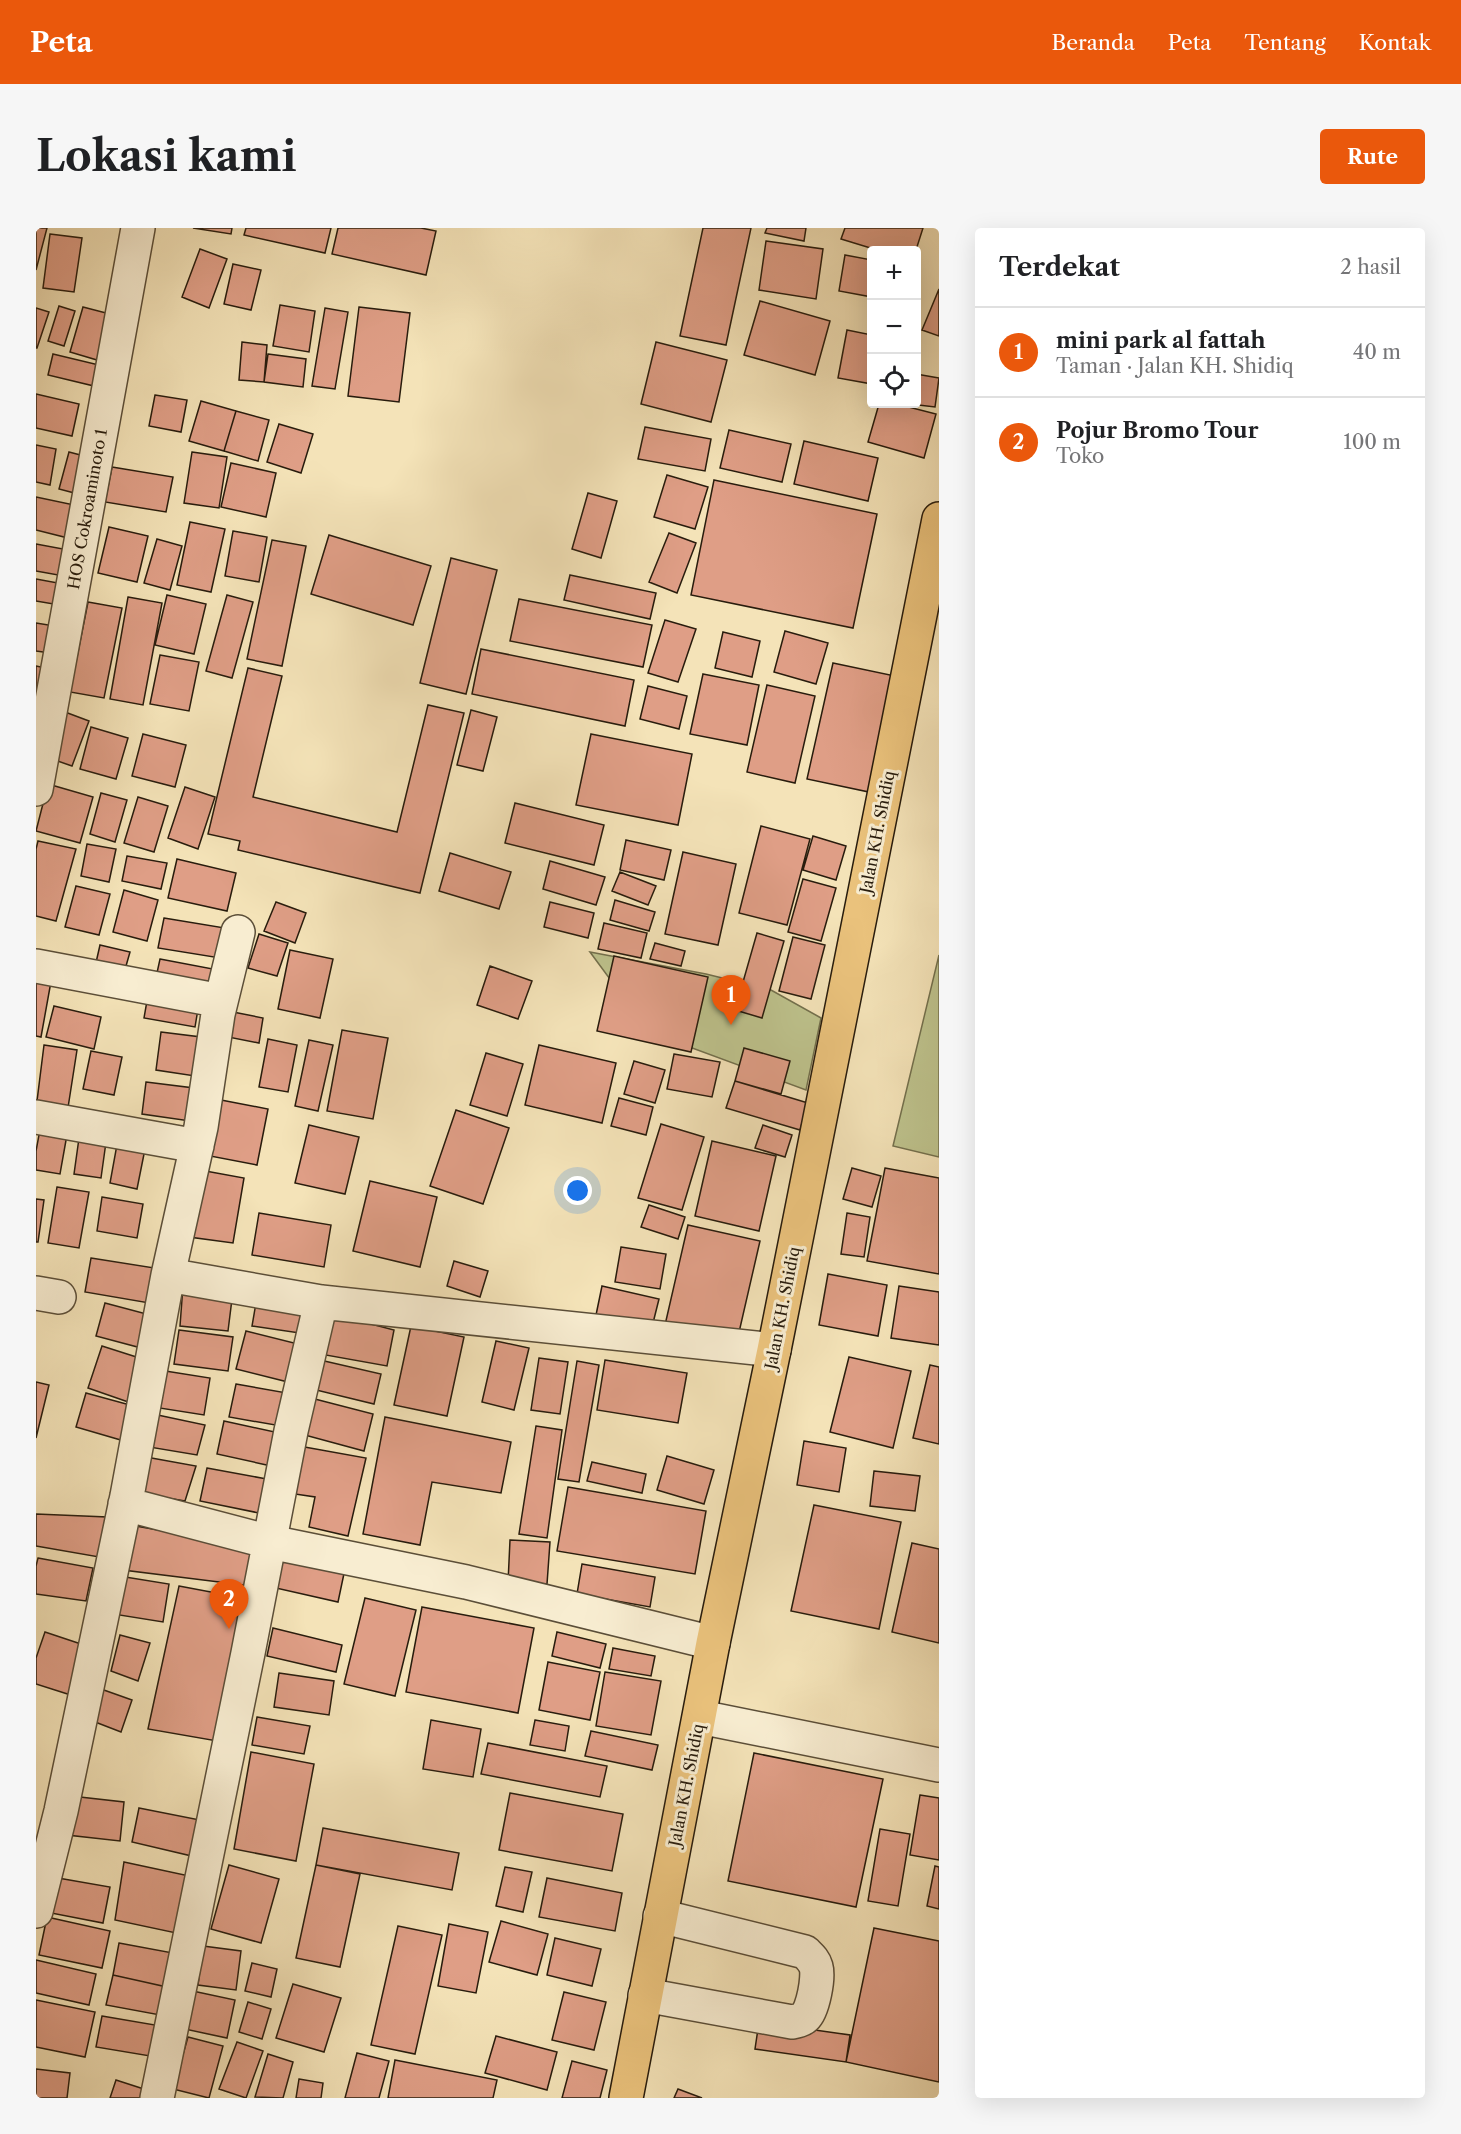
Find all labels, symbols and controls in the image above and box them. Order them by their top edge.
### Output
text: Peta [30,25,93,59]
text: Beranda [1052,30,1135,55]
text: Peta [1168,30,1211,55]
text: Tentang [1244,30,1326,55]
text: Kontak [1359,30,1431,55]
button: Rute [1320,129,1425,184]
text: Lokasi kami [36,130,297,182]
map controls [867,246,921,408]
button: + [867,246,921,300]
text: Terdekat [999,251,1120,283]
text: 2 hasil [1340,255,1401,279]
button: − [867,300,921,354]
text: mini park al fattah [1056,327,1266,354]
text: 1 [1014,340,1023,364]
text: 40 m [1353,340,1401,364]
button: locate [867,354,921,408]
text: Taman · Jalan KH. Shidiq [1056,354,1293,378]
text: Pojur Bromo Tour [1056,417,1258,444]
street label: HOS Cokroaminoto 1 [63,427,111,591]
text: 2 [1013,430,1024,454]
text: 100 m [1343,430,1401,454]
text: Toko [1056,444,1104,468]
street label: Jalan KH. Shidiq [855,769,899,898]
pin: 1 [712,976,750,1025]
your location [563,1176,592,1205]
street label: Jalan KH. Shidiq [760,1245,804,1374]
pin: 2 [210,1580,248,1629]
street label: Jalan KH. Shidiq [664,1722,708,1851]

